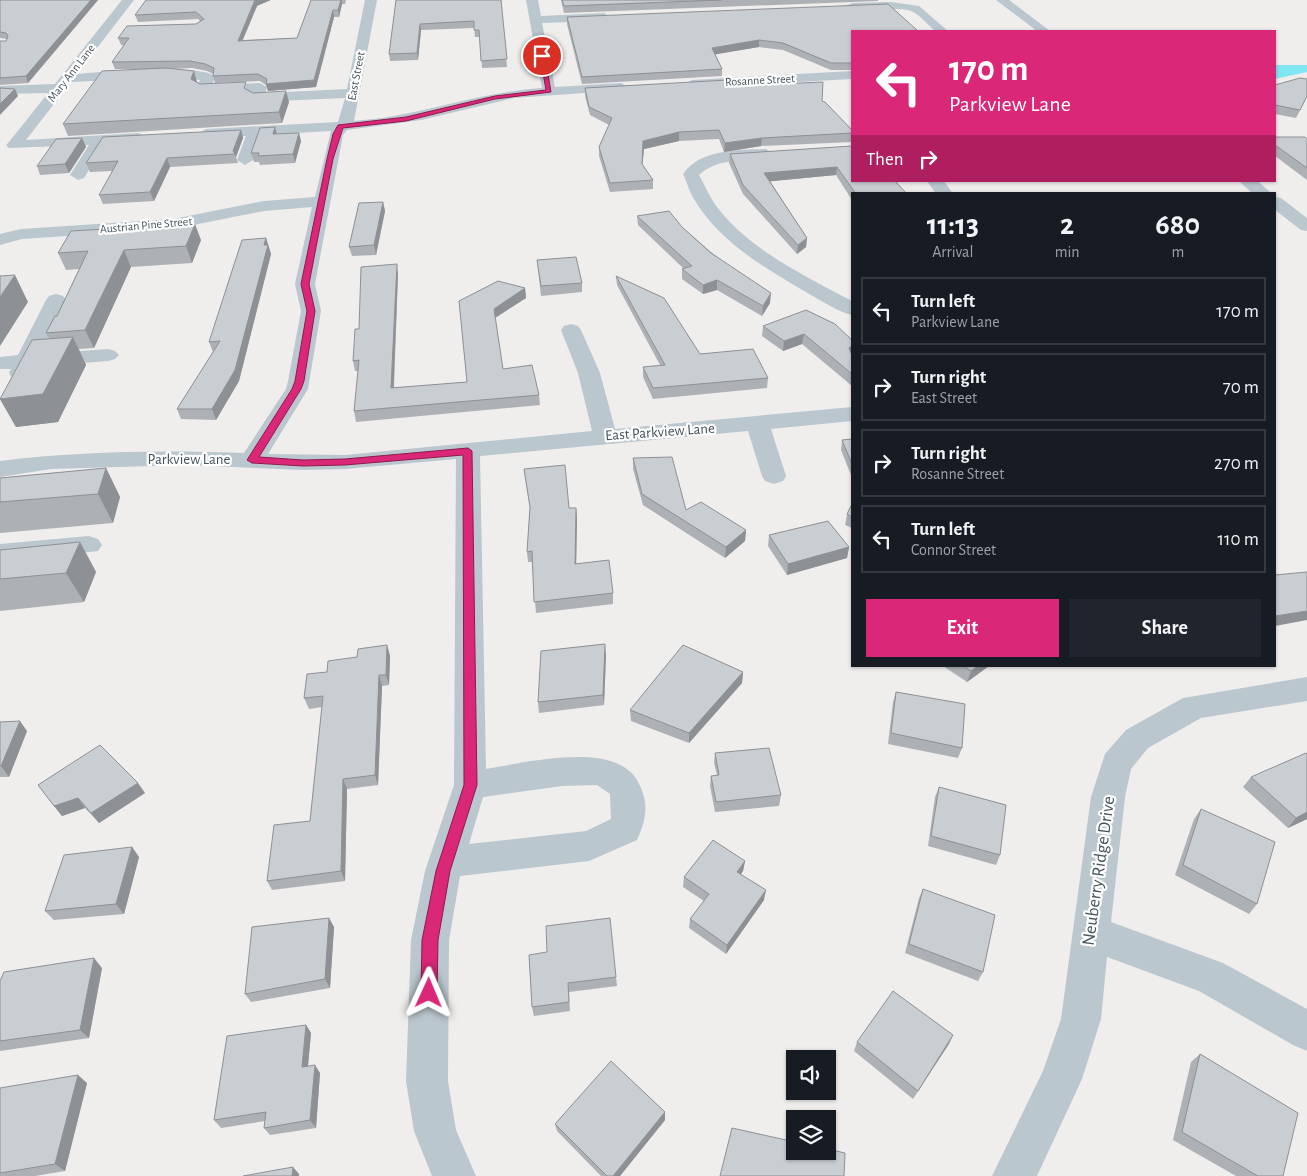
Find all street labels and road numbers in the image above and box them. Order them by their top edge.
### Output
street label: Mary Ann Lane [45,42,98,105]
street label: East Street [345,50,367,101]
street label: Rosanne Street [725,72,795,88]
street label: Austrian Pine Street [99,215,193,235]
street label: East Parkview Lane [605,421,715,443]
street label: Parkview Lane [147,452,231,467]
street label: Neuberry Ridge Drive [1080,795,1118,947]

